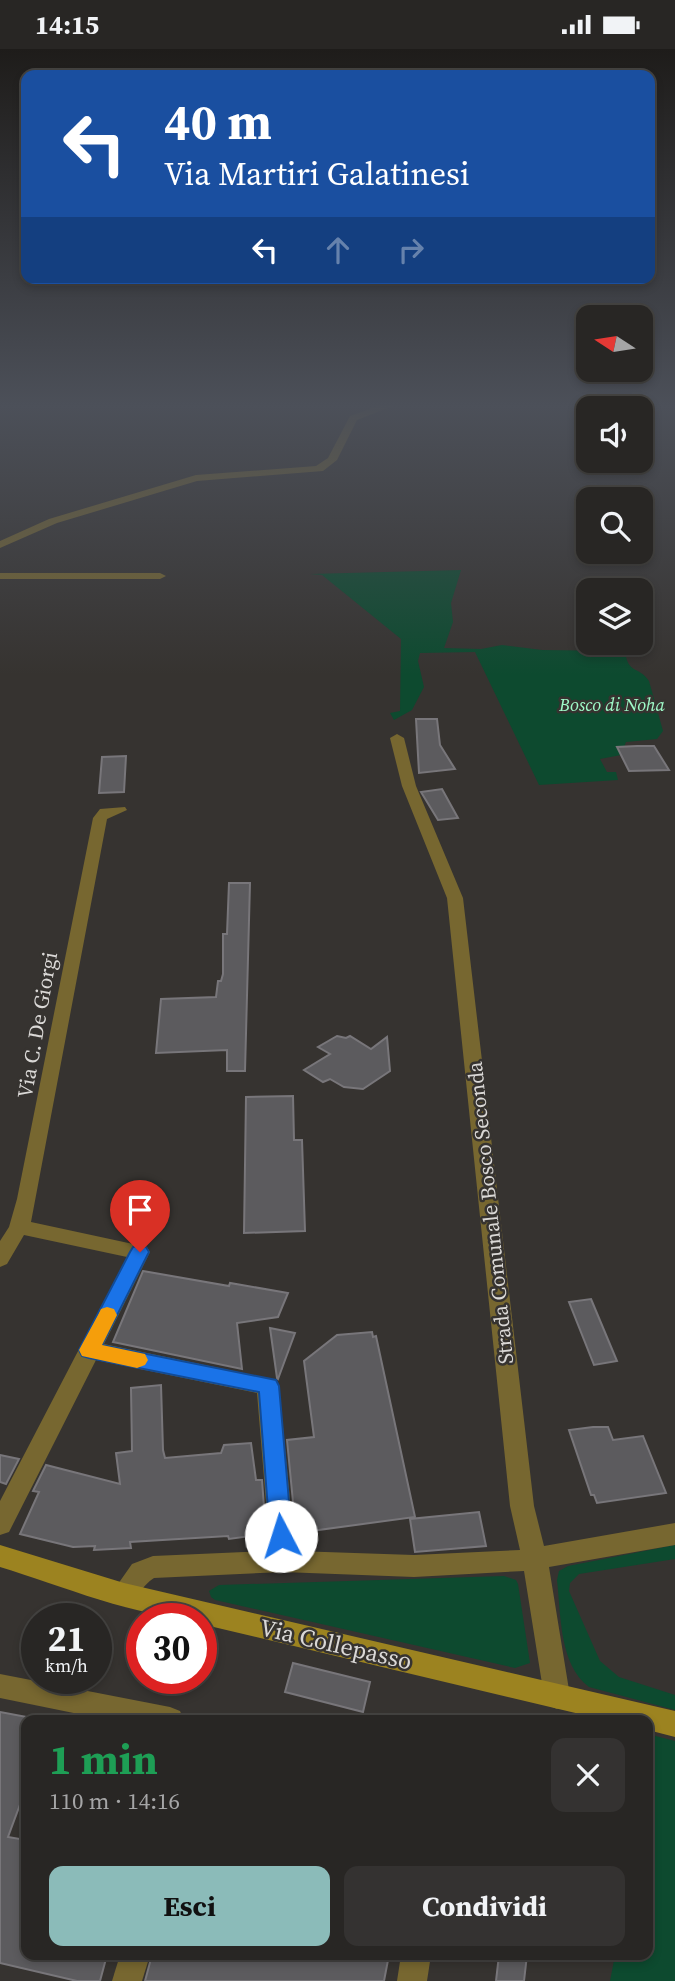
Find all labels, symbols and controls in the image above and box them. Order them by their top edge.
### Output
text: 14:15 [35,7,99,43]
text: 40 m [164,88,272,155]
icon: left [49,98,140,189]
text: Via Martiri Galatinesi [164,152,470,196]
icon: left [246,231,284,269]
icon: ahead [319,231,357,269]
icon: right [392,231,430,269]
north arrow [576,305,653,381]
map controls [576,305,653,655]
button: sound [576,396,653,473]
button: search [576,487,653,564]
button: layers [576,578,653,655]
park label: Bosco di Noha [558,692,666,717]
street label: Via C. De Giorgi [10,949,64,1101]
street label: Strada Comunale Bosco Seconda [460,1060,520,1366]
pin [110,1180,170,1252]
icon: arrive [121,1191,159,1229]
position arrow [244,1499,318,1573]
speed limit sign: 30 [126,1603,217,1694]
street label: Via Collepasso [257,1610,415,1678]
text: 21 [48,1615,85,1663]
text: km/h [45,1653,88,1678]
text: 1 min [49,1730,158,1788]
button: close [551,1738,625,1812]
text: 110 m · 14:16 [49,1785,180,1817]
button: Esci [49,1866,330,1946]
button: Condividi [344,1866,625,1946]

